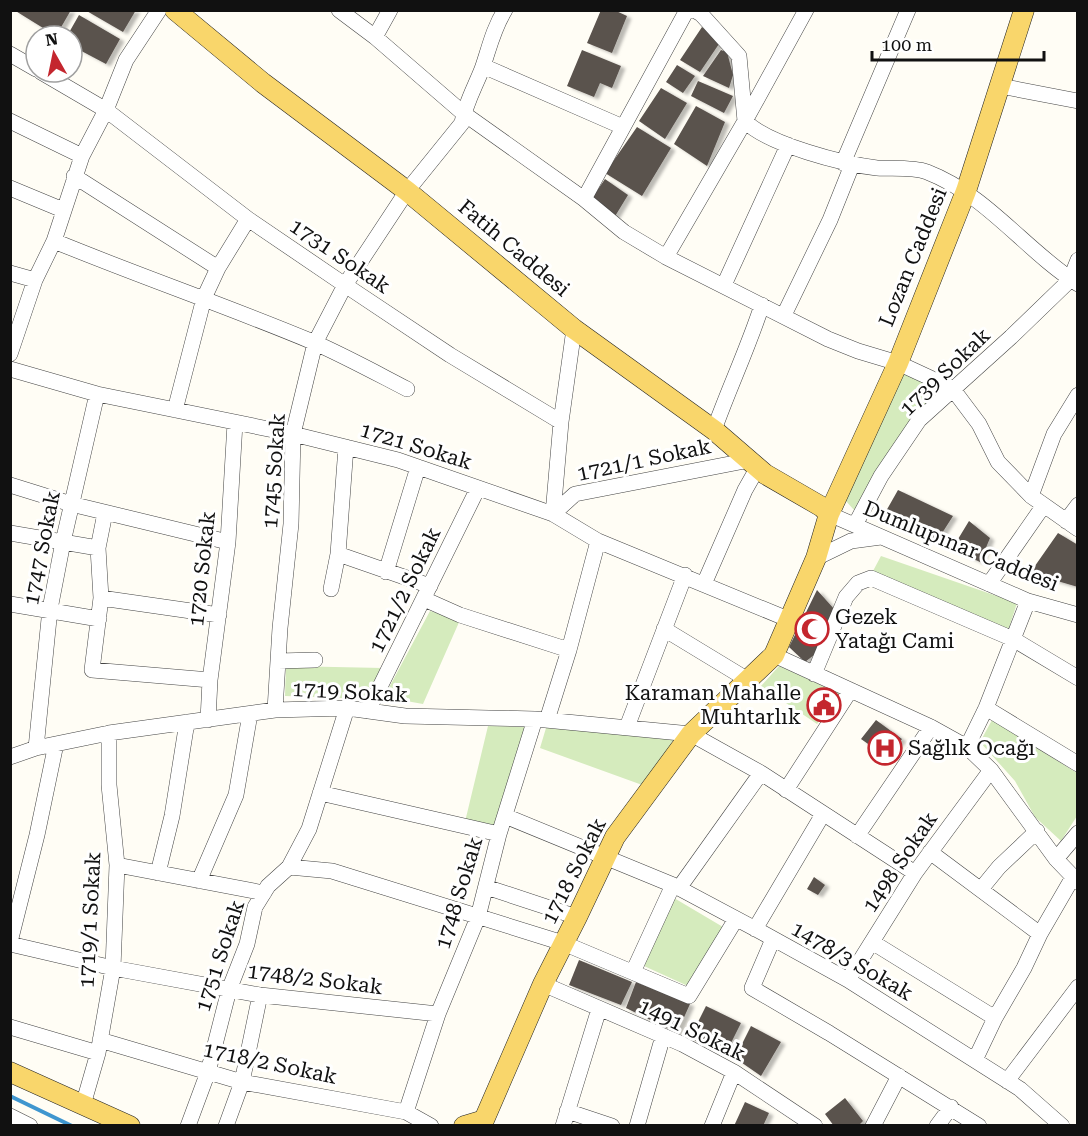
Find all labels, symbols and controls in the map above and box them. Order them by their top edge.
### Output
north arrow [24,24,84,84]
scale bar [872,24,1044,62]
text: N [44,29,59,50]
text: 100 m [881,34,932,55]
street label: Lozan Caddesi [874,184,952,330]
street label: Fatih Caddesi [454,195,575,302]
street label: 1731 Sokak [285,214,395,298]
street label: 1739 Sokak [895,323,995,421]
street label: 1745 Sokak [258,412,290,530]
street label: 1721 Sokak [357,418,475,474]
street label: 1721/1 Sokak [575,434,713,486]
street label: 1747 Sokak [19,489,65,607]
street label: Dumlupınar Caddesi [860,496,1062,596]
street label: 1720 Sokak [184,510,220,628]
street label: 1721/2 Sokak [364,523,446,657]
place label: Gezek Yatağı Cami [835,605,955,653]
mosque icon: Gezek Yatağı Cami [794,611,830,647]
street label: 1719 Sokak [291,677,409,707]
place label: Karaman Mahalle Muhtarlık [625,681,801,729]
public building icon: Karaman Mahalle Muhtarlık [806,687,842,723]
hospital icon: Sağlık Ocağı [867,730,903,766]
place label: Sağlık Ocağı [908,736,1035,760]
street label: 1498 Sokak [858,807,942,917]
street label: 1718 Sokak [537,814,611,928]
street label: 1748 Sokak [431,834,487,952]
street label: 1719/1 Sokak [74,851,106,989]
street label: 1751 Sokak [191,897,249,1015]
street label: 1478/3 Sokak [787,916,917,1006]
street label: 1748/2 Sokak [246,959,384,999]
street label: 1491 Sokak [635,994,749,1066]
street label: 1718/2 Sokak [201,1037,339,1089]

